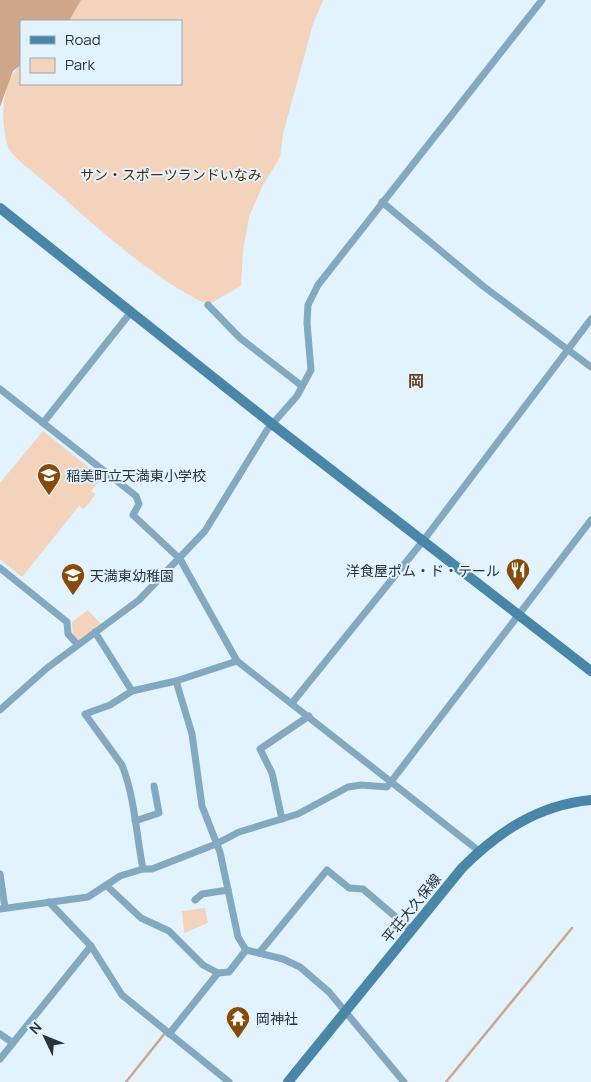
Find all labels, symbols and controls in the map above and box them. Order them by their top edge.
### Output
legend [20,20,182,85]
text: Road [65,29,101,50]
text: Park [65,54,95,75]
park label: サン・スポーツランドいなみ [80,165,262,184]
district label: 岡 [408,370,424,392]
school or university icon: 稲美町立天満東小学校 [36,462,62,496]
place label: 稲美町立天満東小学校 [66,466,206,485]
restaurant icon: 洋食屋ポム・ド・テール [505,557,531,591]
place label: 洋食屋ポム・ド・テール [346,561,500,580]
school or university icon: 天満東幼稚園 [60,562,86,596]
place label: 天満東幼稚園 [90,566,174,585]
street label: 平荘大久保線 [377,869,445,947]
temple icon: 岡神社 [225,1005,251,1039]
place label: 岡神社 [256,1009,298,1028]
north arrow [20,1012,70,1062]
text: N [25,1018,46,1038]

